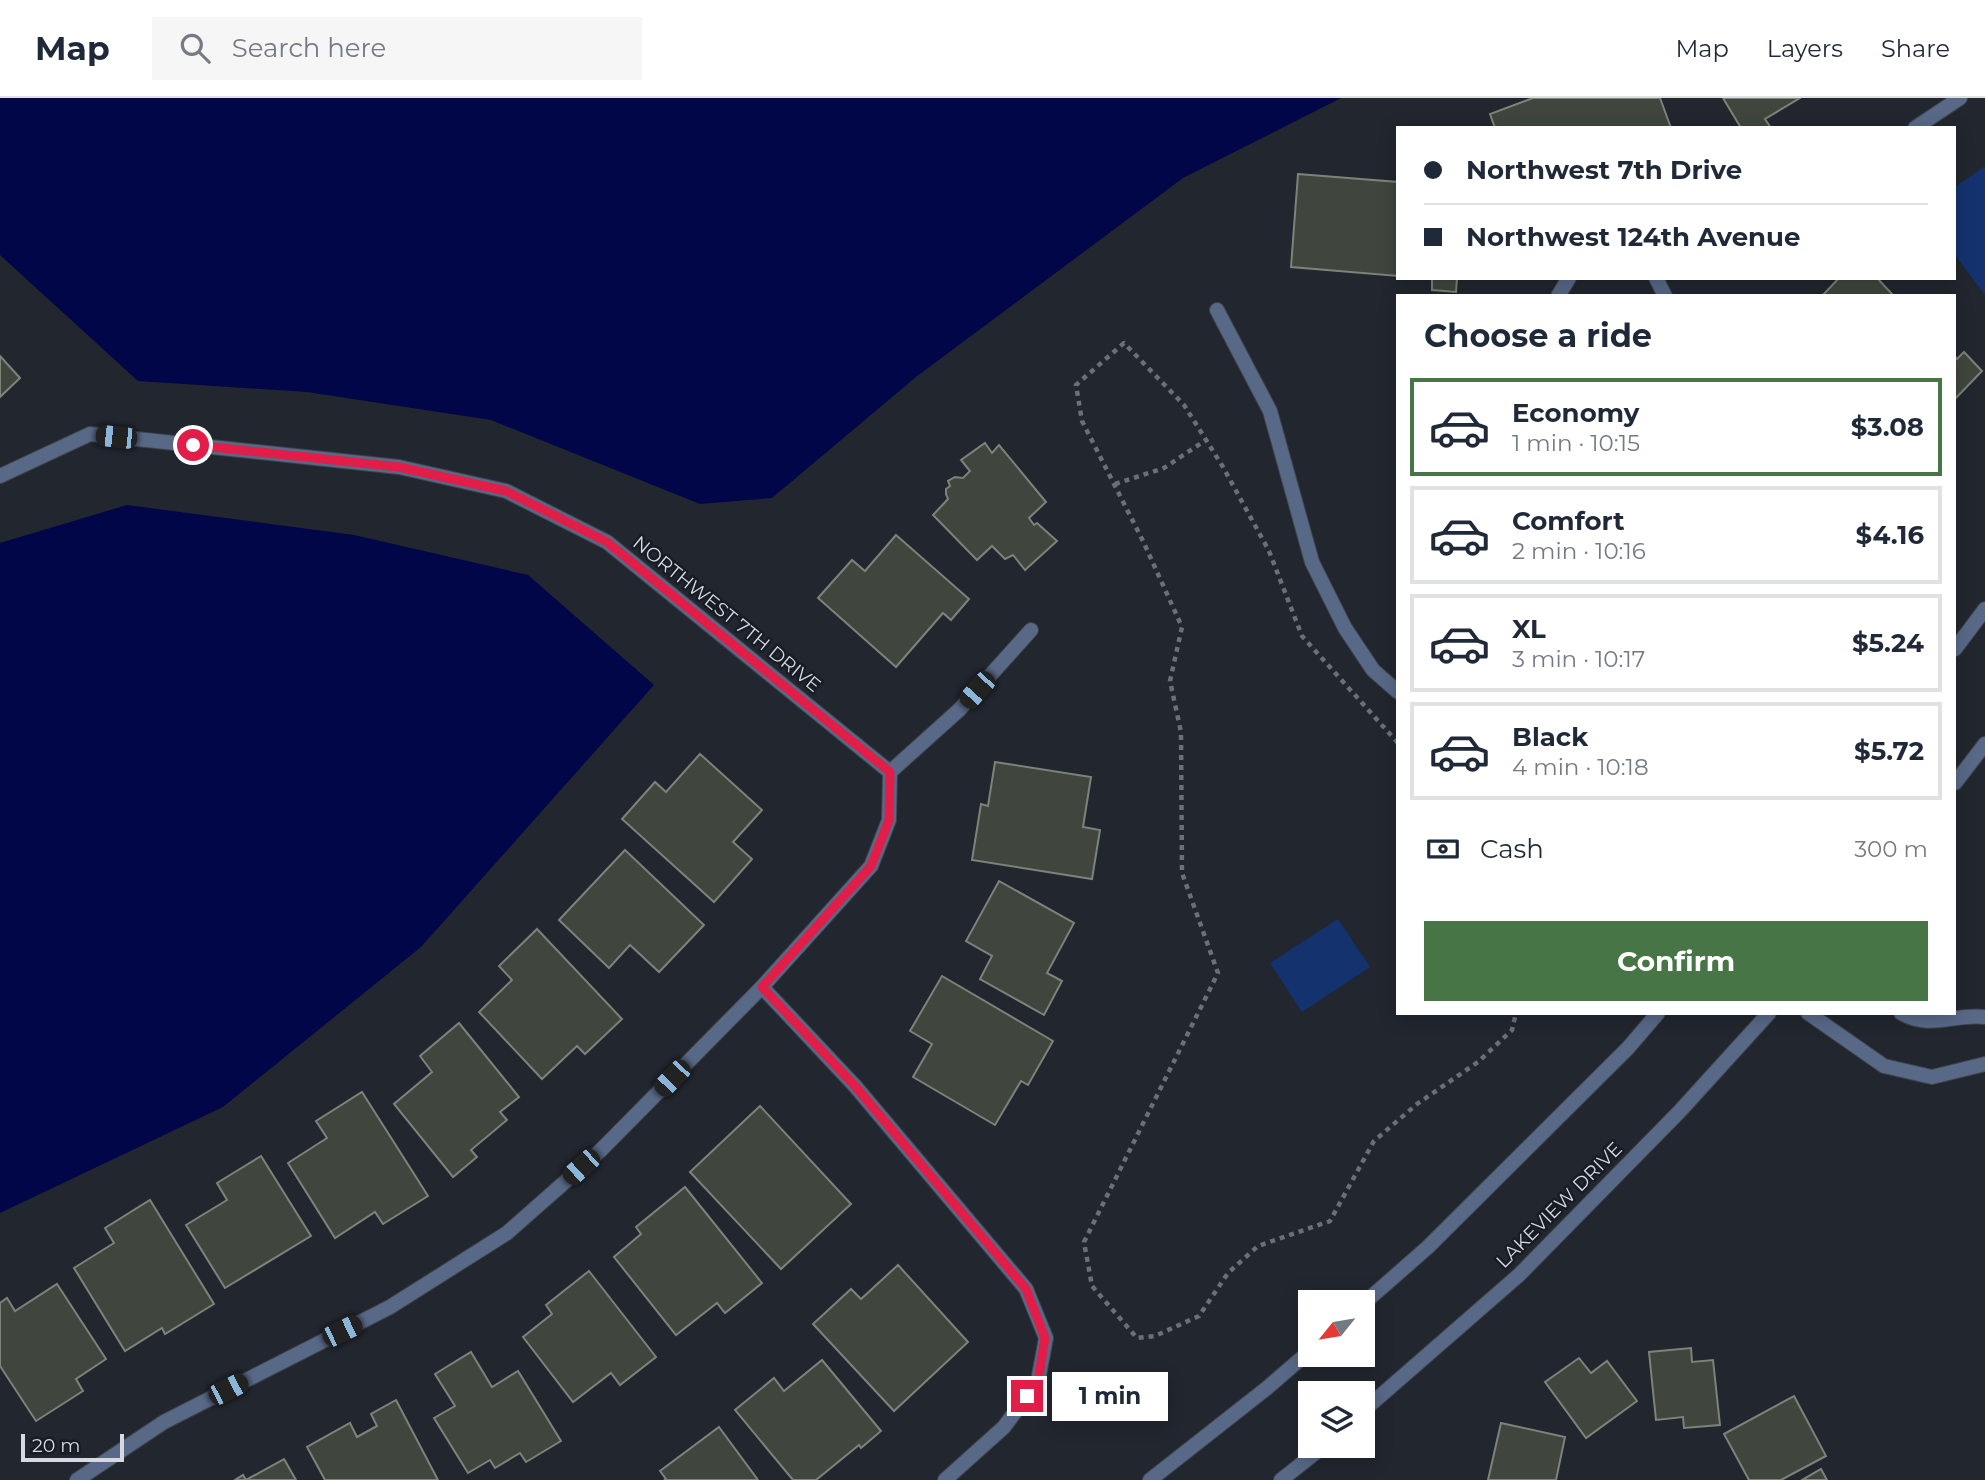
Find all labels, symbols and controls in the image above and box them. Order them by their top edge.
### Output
search box [152,17,642,80]
text: Map [35,28,110,68]
icon: search [176,29,214,67]
text: Search here [232,32,386,64]
text: Map [1675,34,1729,63]
text: Layers [1767,34,1843,63]
text: Share [1881,34,1950,63]
text: Northwest 7th Drive [1466,154,1742,186]
text: Northwest 124th Avenue [1466,221,1800,253]
text: Choose a ride [1424,316,1652,355]
icon: car [1428,396,1491,459]
text: Economy [1512,397,1639,429]
text: $3.08 [1851,411,1924,443]
car [95,424,138,450]
route start [177,429,209,461]
text: 1 min · 10:15 [1512,429,1640,457]
icon: car [1428,504,1491,567]
text: Comfort [1512,505,1624,537]
text: $4.16 [1856,519,1924,551]
street label: NORTHWEST 7TH DRIVE [628,531,826,697]
text: 2 min · 10:16 [1512,537,1646,565]
icon: car [1428,612,1491,675]
text: XL [1512,613,1546,645]
text: $5.24 [1852,627,1924,659]
text: 3 min · 10:17 [1512,645,1645,673]
car [956,667,999,713]
icon: car [1428,720,1491,783]
text: Black [1512,721,1588,753]
text: $5.72 [1854,735,1924,767]
text: 4 min · 10:18 [1512,753,1649,781]
icon: cash [1424,830,1462,868]
text: Cash [1480,833,1544,865]
text: 300 m [1854,835,1928,863]
button: Confirm [1424,921,1928,1001]
car [650,1056,695,1100]
street label: LAKEVIEW DRIVE [1491,1137,1627,1273]
car [559,1145,604,1189]
north arrow [1298,1290,1376,1367]
map controls [1298,1290,1375,1458]
car [319,1312,366,1350]
car [205,1370,252,1408]
callout: 1 min [1052,1372,1167,1420]
route end [1011,1380,1043,1412]
button: layers [1298,1381,1375,1458]
text: 1 min [1079,1382,1141,1410]
scale bar [21,1431,124,1463]
text: 20 m [32,1434,80,1457]

